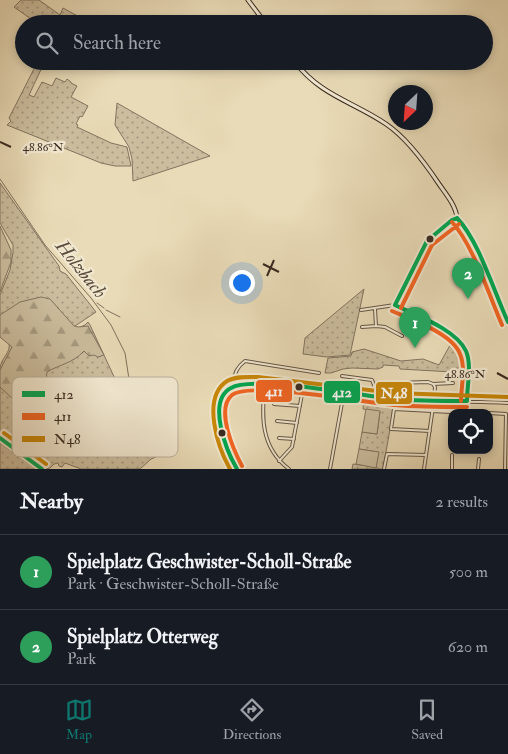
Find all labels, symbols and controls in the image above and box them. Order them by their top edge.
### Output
search box [15,15,493,70]
icon: search [33,29,61,57]
text: Search here [73,31,161,55]
north arrow [388,85,433,130]
text: 48.86°N [22,140,64,155]
water label: Holzbach [50,234,112,303]
unlabelled marker [425,234,435,244]
pin: 2 [452,258,484,299]
your location [229,270,255,296]
pin: 1 [399,307,431,348]
text: 48.86°N [444,367,486,382]
legend [12,377,178,457]
line badge: 411 [255,379,293,403]
line badge: 412 [323,380,361,404]
line badge: N48 [375,381,413,405]
unlabelled marker [294,382,304,392]
text: 411 [264,383,283,400]
text: 412 [331,384,352,401]
text: N48 [380,385,408,402]
text: 412 [54,386,74,403]
text: 411 [54,408,72,425]
map controls [448,409,493,454]
button: locate [448,409,493,454]
unlabelled marker [217,428,227,438]
text: N48 [54,431,81,448]
text: Nearby [20,488,83,515]
text: 2 results [435,492,488,512]
text: Spielplatz Geschwister-Scholl-Straße [67,550,352,574]
text: 1 [33,562,39,582]
text: 500 m [449,562,488,582]
text: Park · Geschwister-Scholl-Straße [67,574,279,594]
text: Spielplatz Otterweg [67,625,218,649]
text: 2 [32,637,40,657]
text: 620 m [448,637,488,657]
text: Park [67,649,96,669]
tab: Map [65,696,93,743]
tab: Directions [223,696,281,743]
tab: Saved [411,696,443,743]

